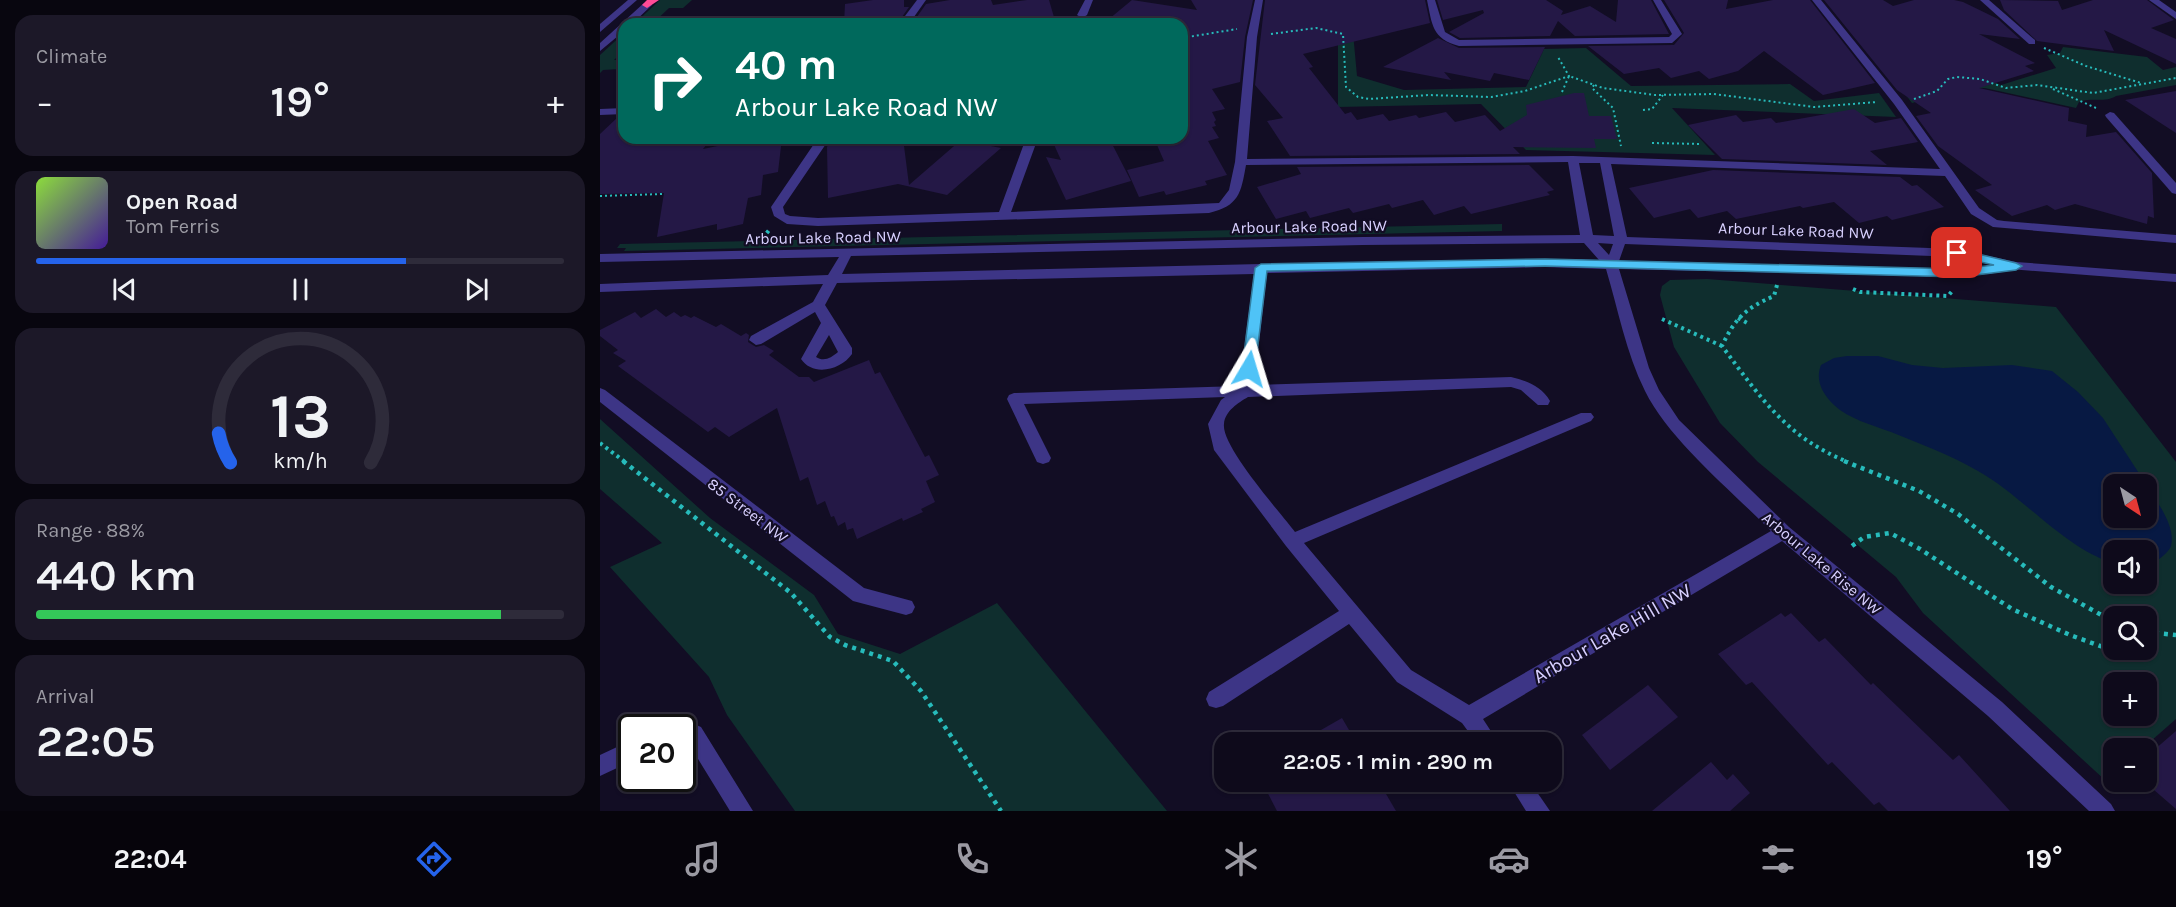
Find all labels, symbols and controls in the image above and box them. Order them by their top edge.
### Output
text: 40 m [735,40,837,90]
icon: right [636,42,714,120]
text: Climate [36,45,107,68]
text: 19° [270,75,330,127]
text: − [36,83,53,121]
text: + [547,83,564,121]
text: Arbour Lake Road NW [735,91,998,123]
text: Open Road [126,189,238,215]
text: Tom Ferris [126,215,220,238]
street label: Arbour Lake Road NW [1231,216,1388,237]
street label: Arbour Lake Road NW [1718,218,1875,243]
street label: Arbour Lake Road NW [745,227,902,248]
pin [1931,227,1982,278]
icon: arrive [1940,236,1973,269]
icon: previous [108,273,141,306]
icon: pause [284,273,317,306]
icon: next [460,273,493,306]
position arrow [1217,337,1281,401]
text: 13 [269,380,331,453]
text: km/h [273,448,327,473]
street label: 85 Street NW [704,474,792,547]
north arrow [2103,474,2157,528]
map controls [2103,474,2157,792]
street label: Arbour Lake Rise NW [1758,508,1886,619]
text: Range · 88% [36,519,145,542]
button: sound [2103,540,2157,594]
text: 440 km [36,549,197,601]
street label: Arbour Lake Hill NW [1529,579,1696,688]
button: search [2103,606,2157,660]
button: + [2103,672,2157,726]
text: Arrival [36,685,95,708]
speed limit sign: 20 [618,714,696,792]
text: 22:05 [36,715,155,767]
button: − [2103,738,2157,792]
text: 22:05 · 1 min · 290 m [1283,749,1493,775]
icon: directions [413,838,455,880]
icon: music [682,838,724,880]
icon: phone [951,838,993,880]
icon: climate [1220,838,1262,880]
icon: car [1488,838,1530,880]
icon: filters [1757,838,1799,880]
text: 22:04 [113,843,186,875]
text: 19° [2026,843,2063,875]

